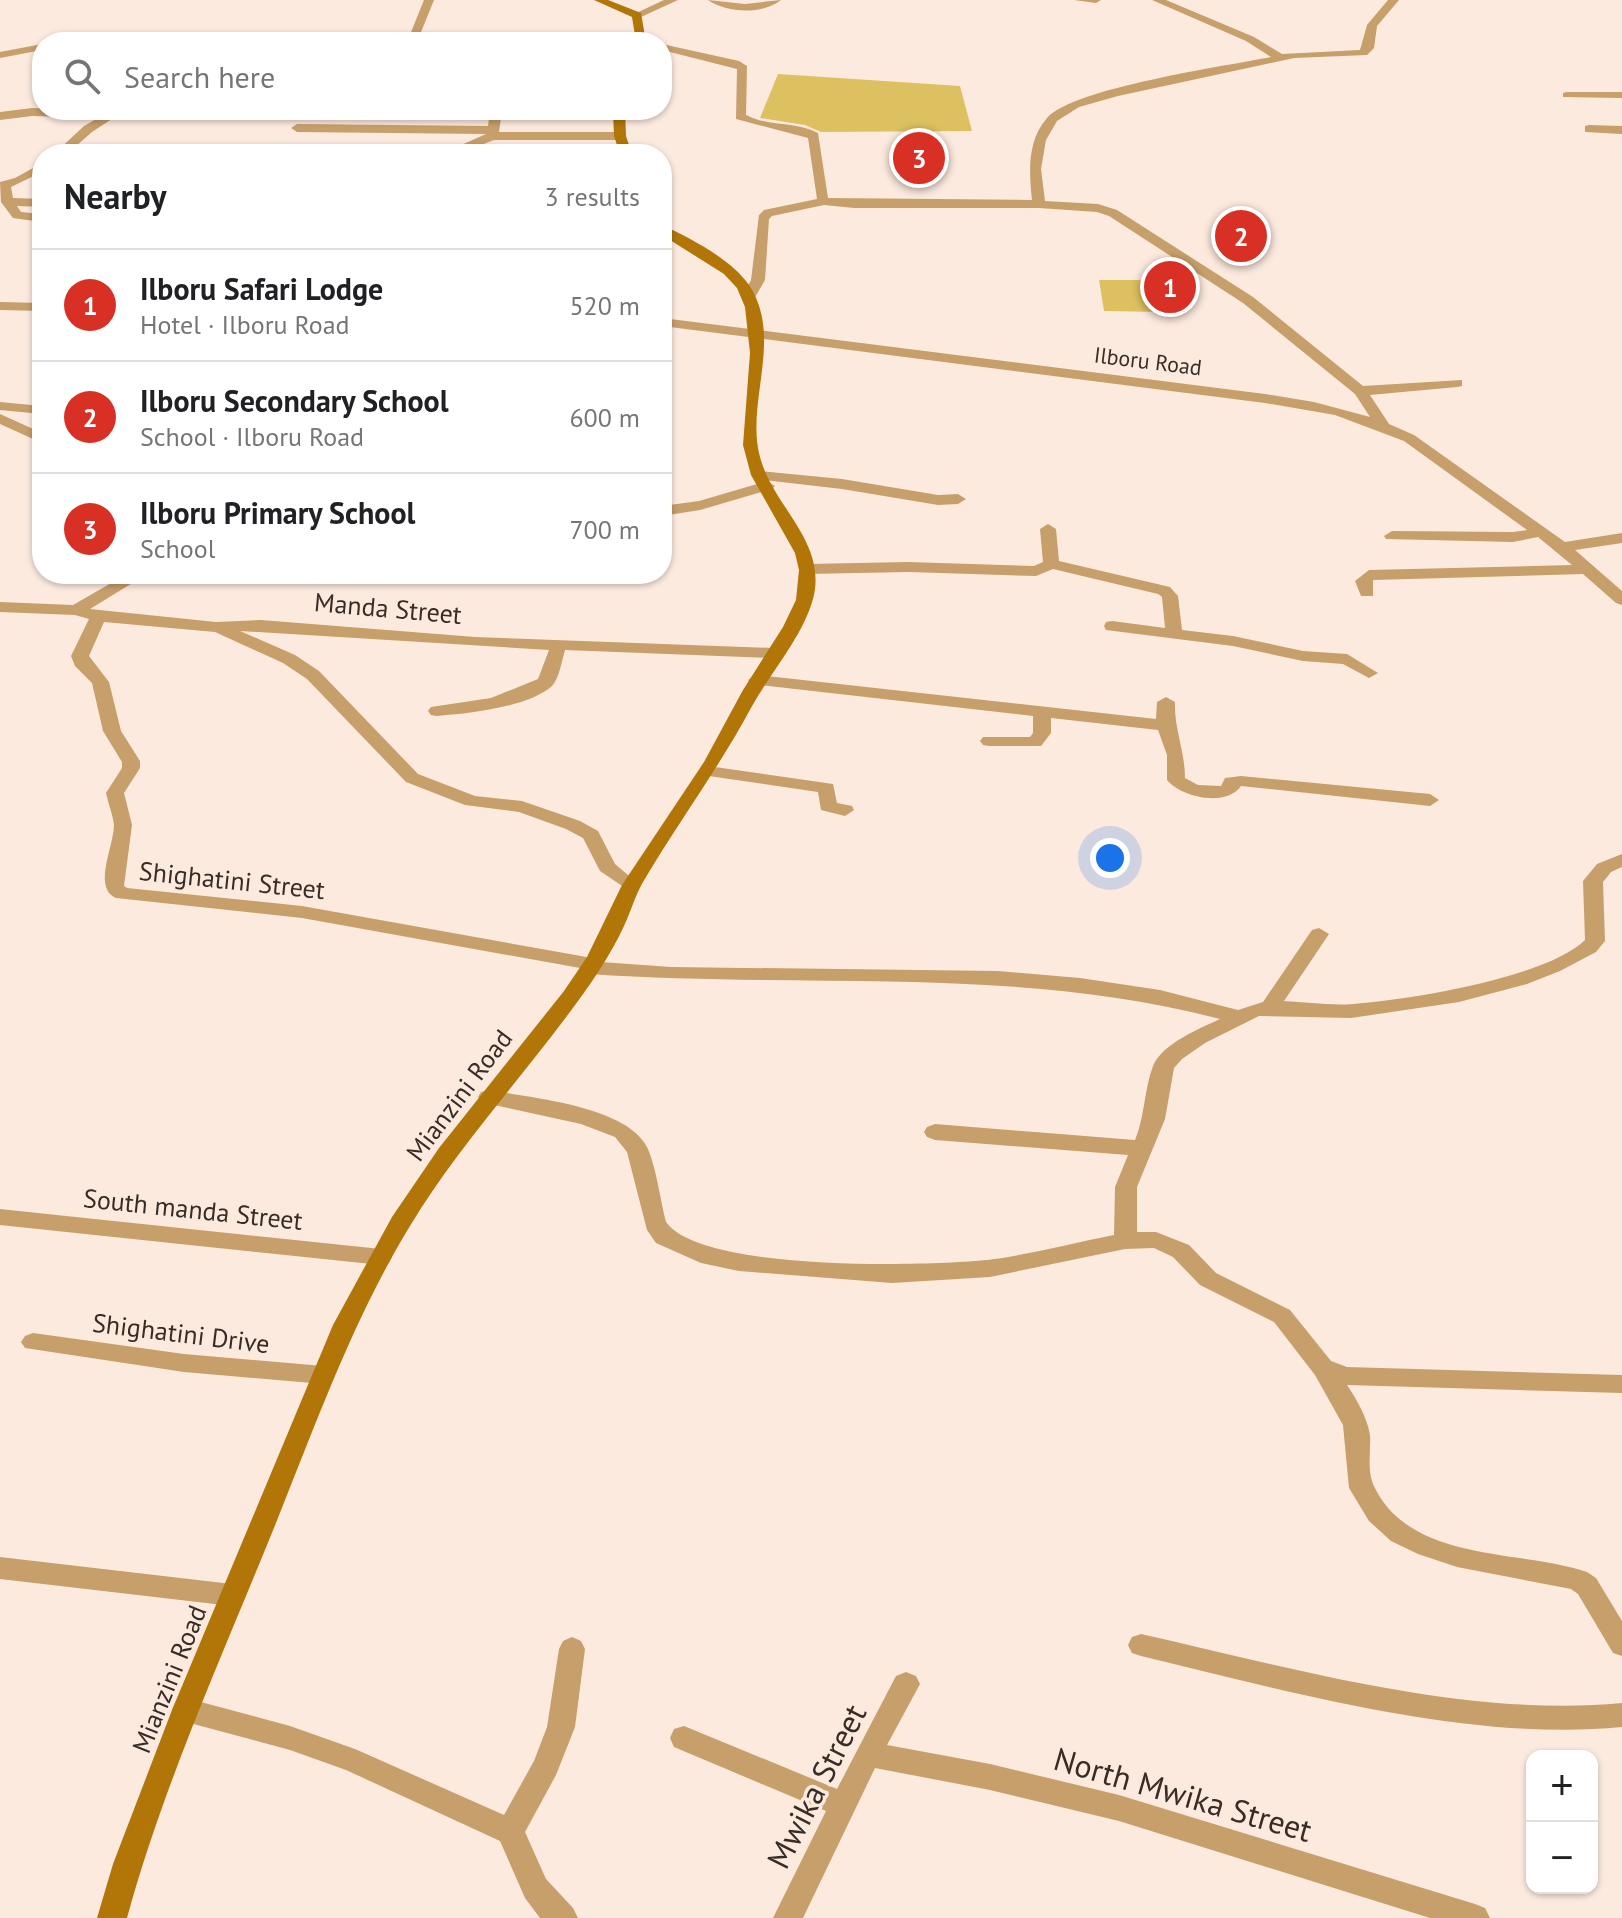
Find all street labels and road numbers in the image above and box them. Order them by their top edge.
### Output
street label: Ilboru Road [1093,341,1203,381]
street label: Manda Street [313,585,463,631]
street label: Shighatini Street [138,854,327,906]
street label: Mianzini Road [399,1023,519,1167]
street label: South manda Street [82,1181,304,1237]
street label: Shighatini Drive [91,1306,271,1360]
street label: Mianzini Road [124,1600,214,1758]
street label: Mwika Street [757,1697,875,1875]
street label: North Mwika Street [1049,1737,1317,1851]

